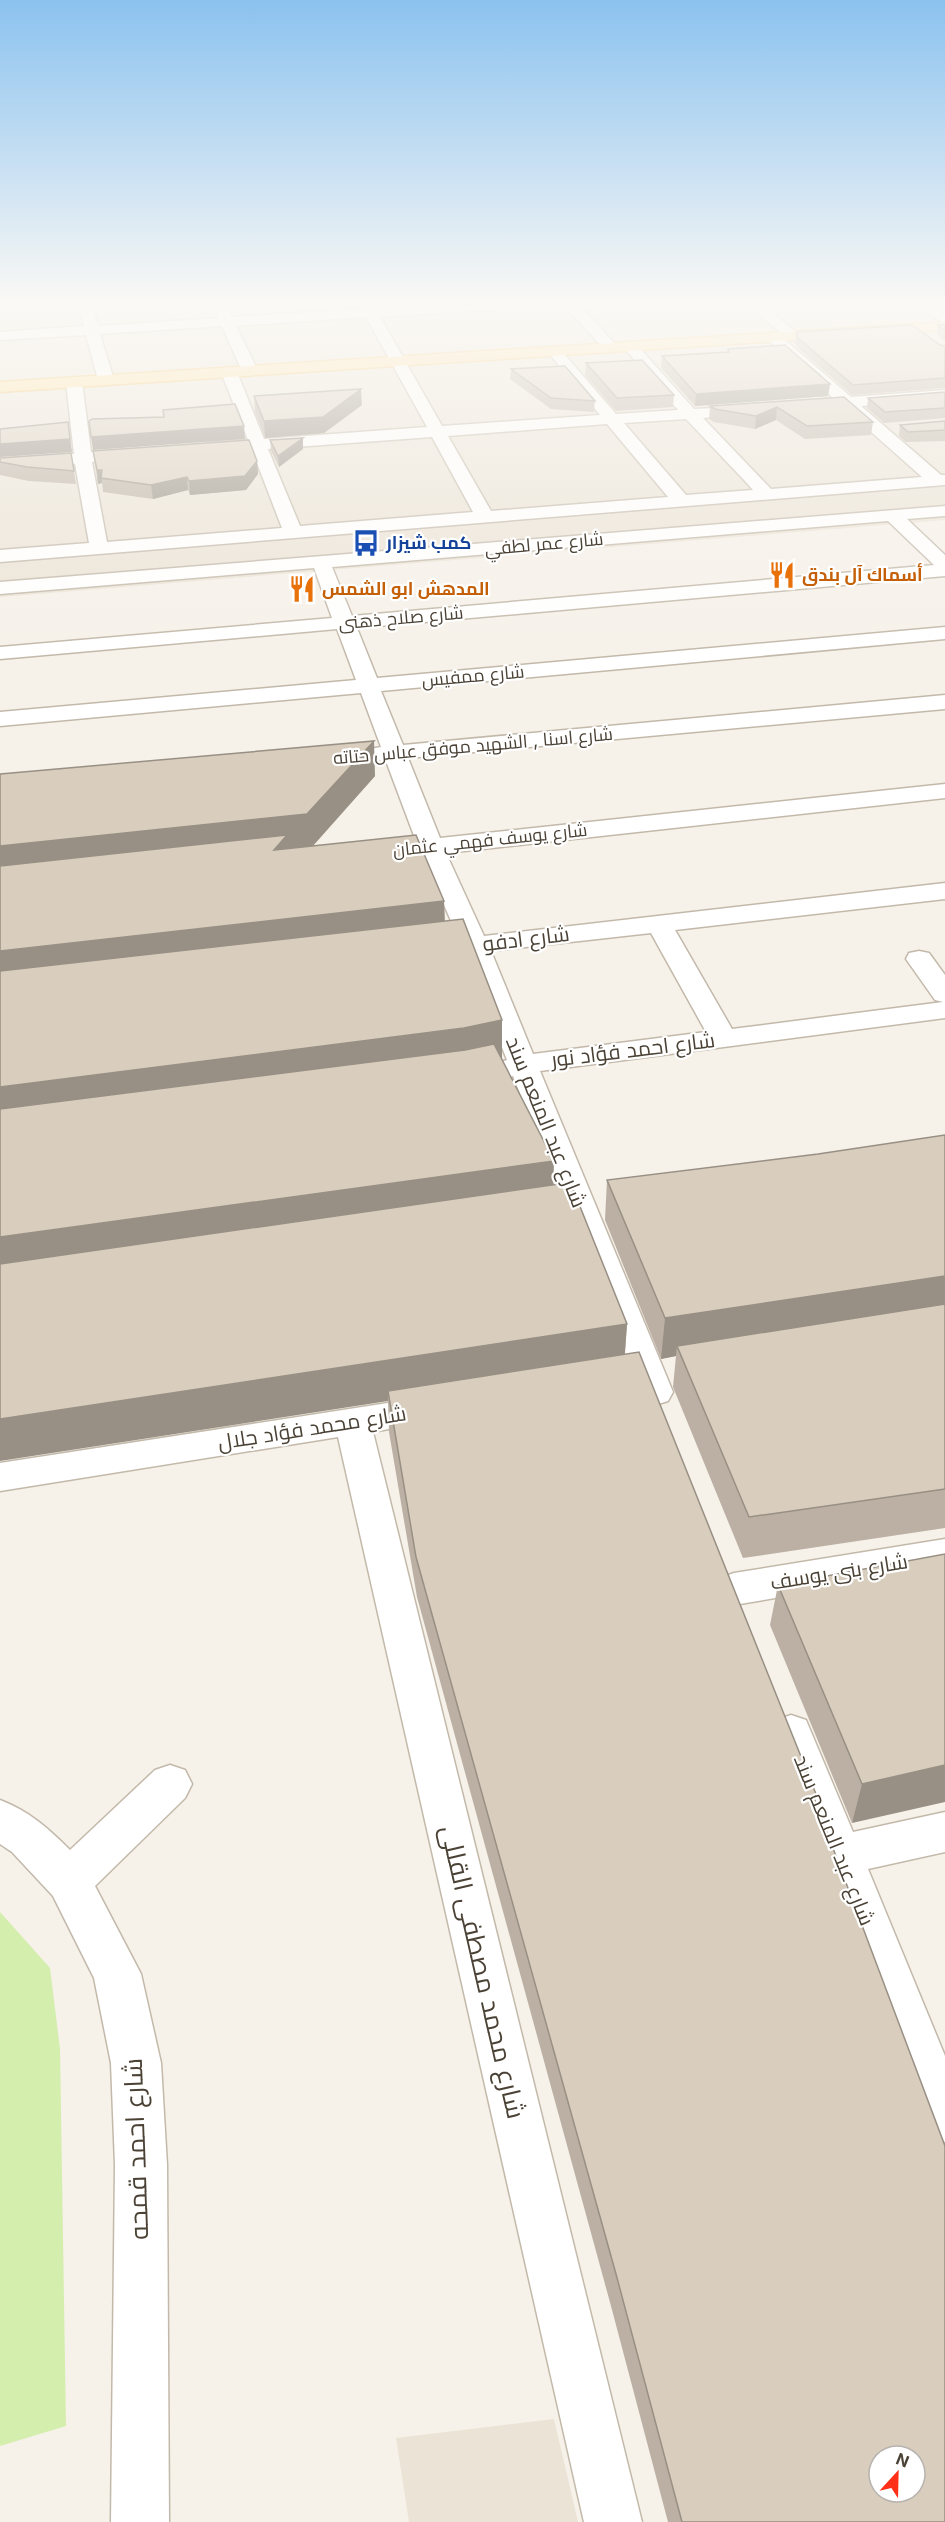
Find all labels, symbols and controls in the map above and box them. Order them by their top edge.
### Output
bus stop icon: كمب شيزار [351,528,381,558]
street label: شارع عمر لطفي [484,528,605,563]
place label: كمب شيزار [385,532,471,554]
restaurant icon: أسماك آل بندق [767,560,797,590]
place label: أسماك آل بندق [802,562,923,586]
restaurant icon: المدهش ابو الشمس [287,574,317,604]
place label: المدهش ابو الشمس [322,578,490,600]
street label: شارع صلاح ذهنى [338,602,464,635]
street label: شارع ممفيس [421,661,525,692]
street label: شارع اسنا , الشهيد موفق عباس حتاته [332,723,614,770]
street label: شارع يوسف فهمي عثمان [392,819,589,864]
street label: شارع ادفو [481,921,571,958]
street label: شارع احمد فؤاد نور [549,1027,717,1074]
street label: شارع عبد المنعم سند [499,1033,592,1212]
street label: شارع محمد فؤاد جلال [216,1400,408,1457]
street label: شارع بنى يوسف [768,1548,910,1597]
street label: شارع عبد المنعم سند [787,1751,880,1930]
street label: شارع محمد مصطفى القللى [433,1822,532,2122]
street label: شارع احمد قمحه [117,2058,156,2240]
north arrow [867,2444,927,2504]
text: N [893,2449,912,2472]

